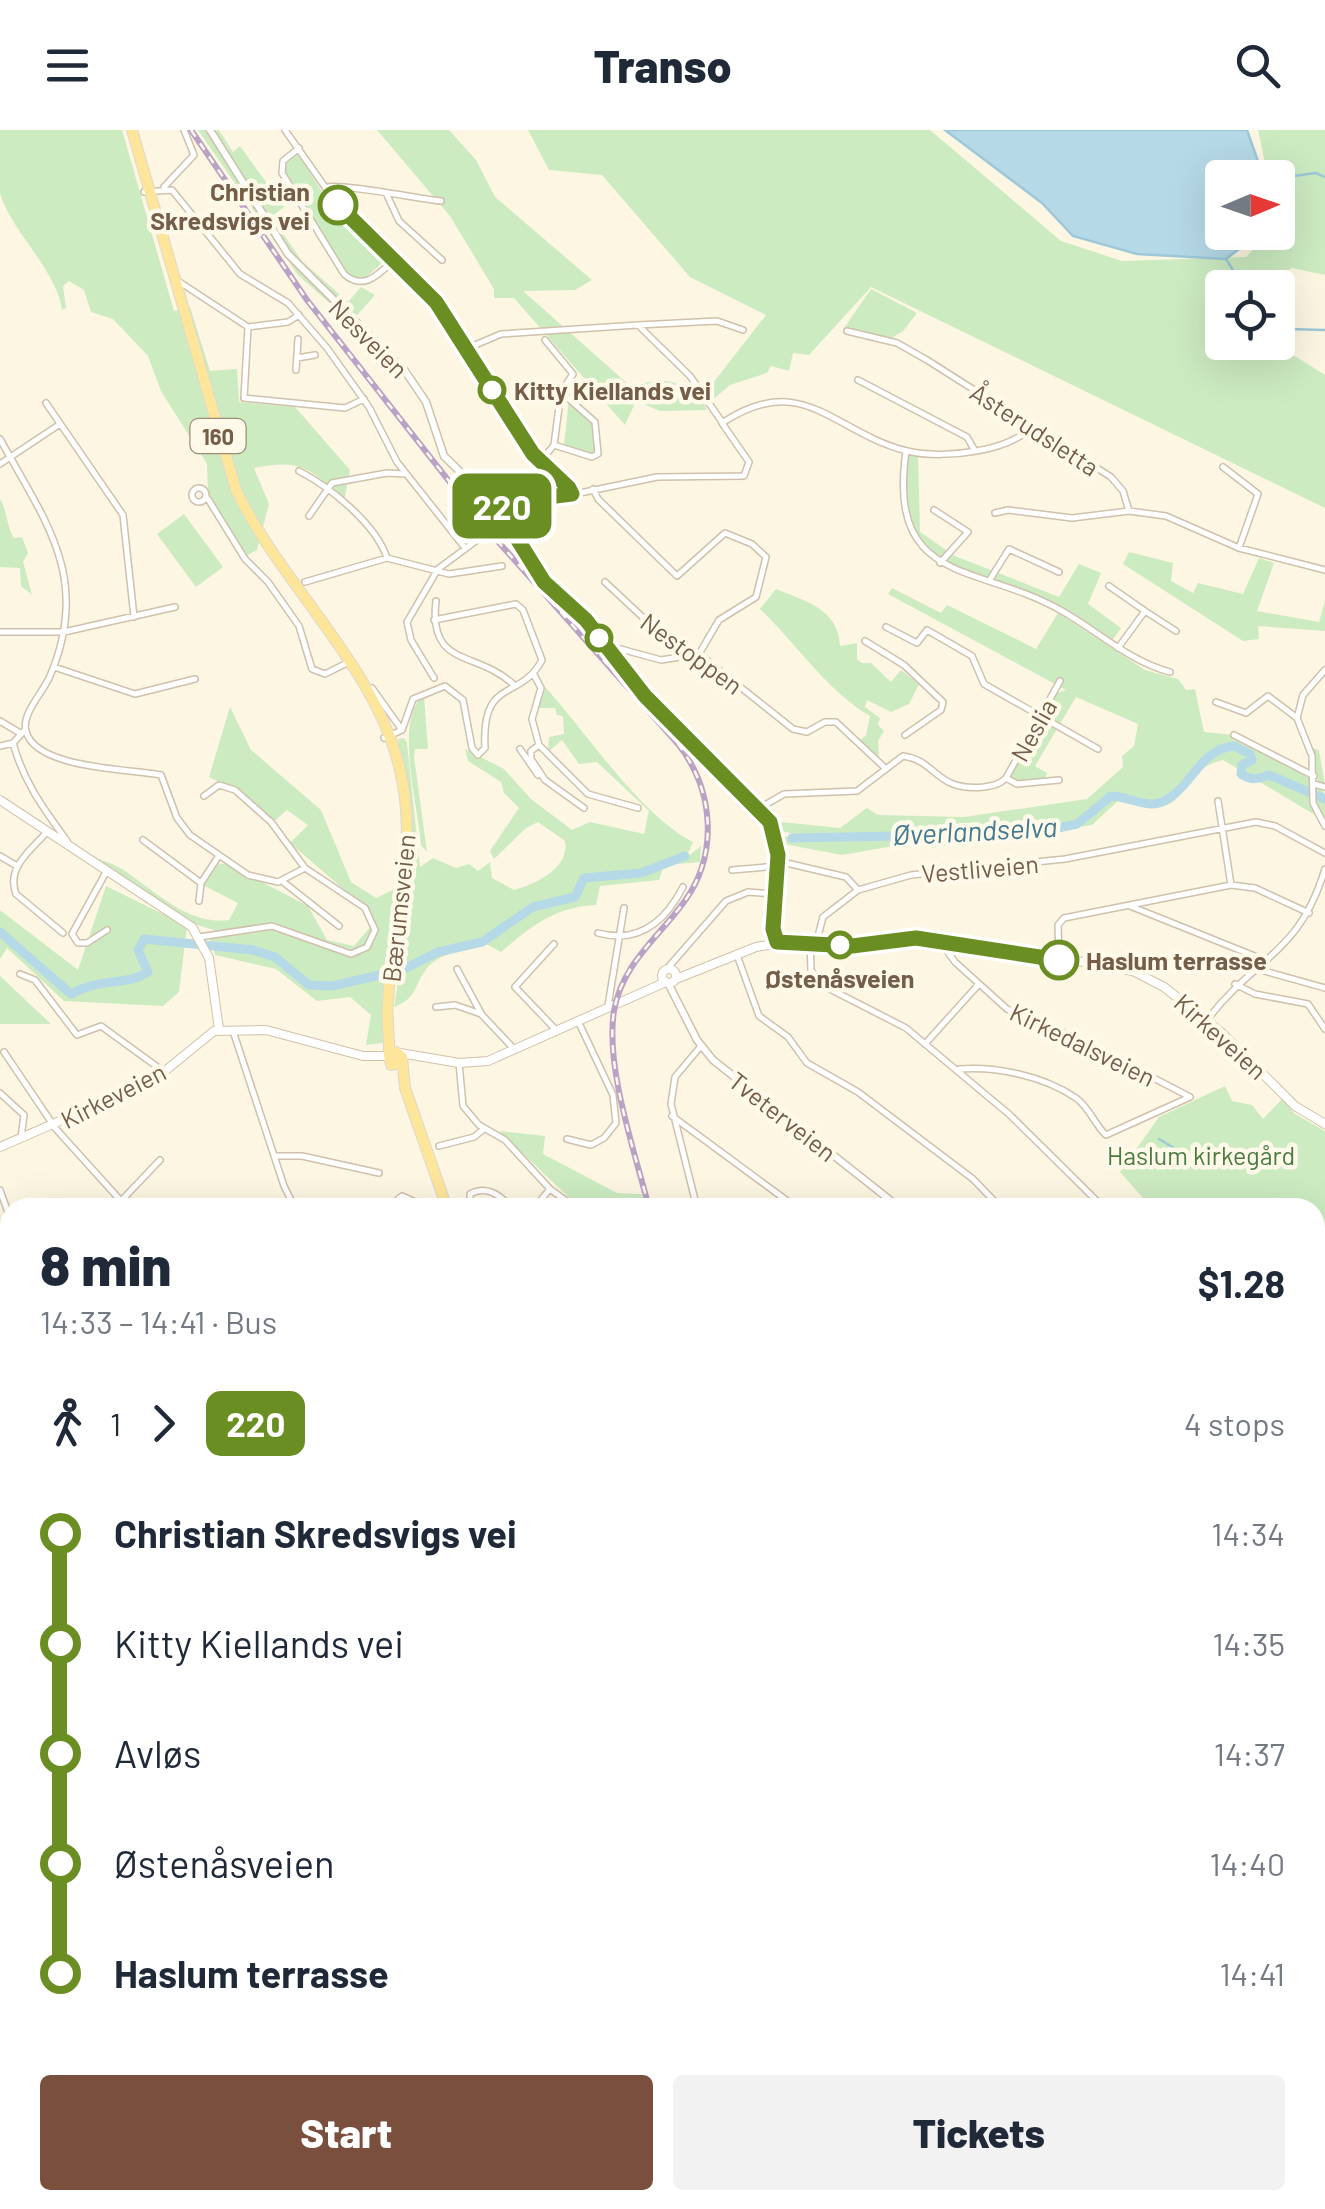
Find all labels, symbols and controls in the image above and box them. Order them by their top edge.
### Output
icon: menu [40,38,95,93]
text: Transo [593,38,732,92]
icon: search [1230,38,1285,93]
north arrow [1205,160,1295,250]
map controls [1205,160,1295,360]
place label: Christian Skredsvigs vei [150,176,310,235]
marker: Christian Skredsvigs vei [319,186,357,224]
button: locate [1205,270,1295,360]
street label: Nesveien [323,292,415,384]
place label: Kitty Kiellands vei [514,375,711,405]
street label: Åsterudsletta [965,376,1105,482]
marker: Kitty Kiellands vei [479,377,505,403]
road number: 160 [190,419,246,453]
line badge: 220 [444,474,560,538]
text: 220 [472,485,532,527]
street label: Nestoppen [635,606,749,700]
unlabelled marker [586,625,612,651]
street label: Neslia [1004,693,1062,767]
water label: Øverlandselva [892,809,1058,851]
street label: Bærumsveien [375,832,421,984]
street label: Vestliveien [920,848,1040,888]
marker: Østenåsveien [827,932,853,958]
marker: Haslum terrasse [1040,941,1078,979]
place label: Haslum terrasse [1086,945,1267,975]
place label: Østenåsveien [766,963,914,993]
street label: Kirkeveien [1169,987,1273,1085]
street label: Kirkedalsveien [1006,996,1160,1092]
street label: Kirkeveien [56,1056,170,1134]
street label: Tveterveien [723,1065,843,1167]
park label: Haslum kirkegård [1107,1140,1295,1170]
text: 8 min [40,1231,172,1297]
text: $1.28 [1198,1260,1285,1306]
text: 14:33 – 14:41 · Bus [40,1302,277,1340]
icon: walk [40,1396,95,1451]
icon: forward [136,1396,191,1451]
text: 220 [226,1402,285,1444]
text: 1 [110,1404,121,1442]
text: 4 stops [1184,1404,1285,1442]
text: Christian Skredsvigs vei [114,1510,517,1556]
text: 14:34 [1211,1514,1285,1552]
text: Kitty Kiellands vei [114,1620,404,1666]
text: 14:35 [1212,1624,1285,1662]
text: Avløs [114,1730,201,1776]
text: 14:37 [1214,1734,1285,1772]
text: Østenåsveien [114,1840,334,1886]
text: 14:40 [1210,1844,1285,1882]
text: Haslum terrasse [114,1950,389,1996]
text: 14:41 [1219,1954,1285,1992]
button: Start [40,2075,653,2190]
button: Tickets [673,2075,1285,2190]

